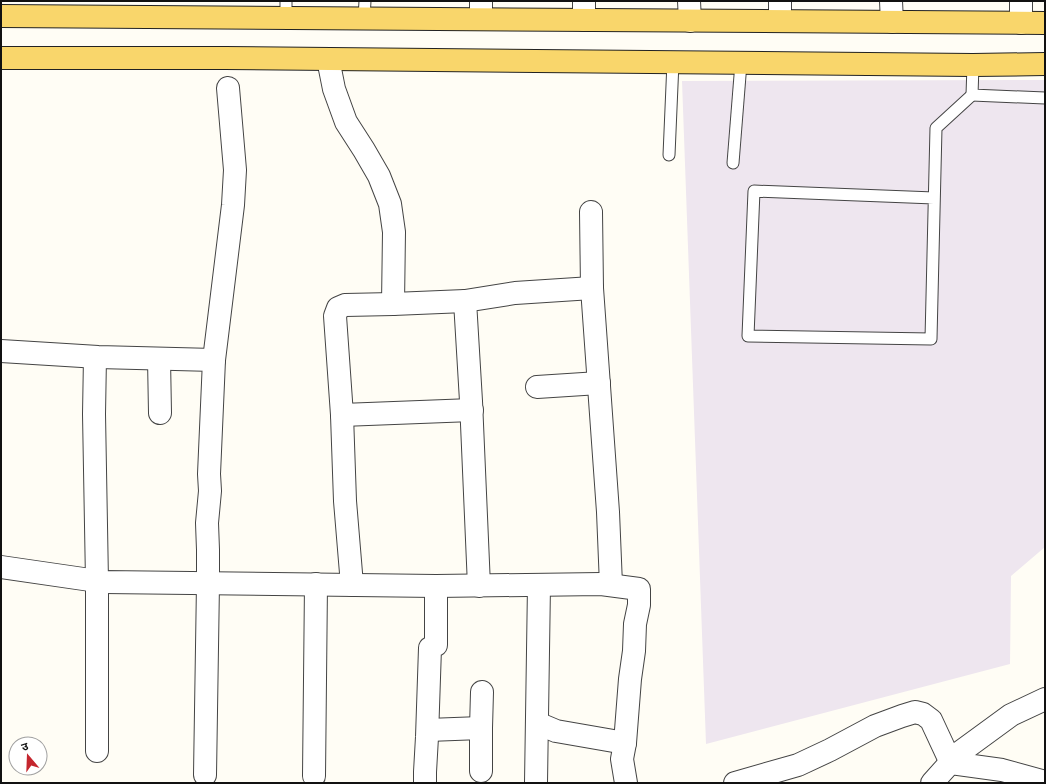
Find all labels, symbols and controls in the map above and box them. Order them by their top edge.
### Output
north arrow [8,736,48,776]
text: उ [20,740,31,754]

